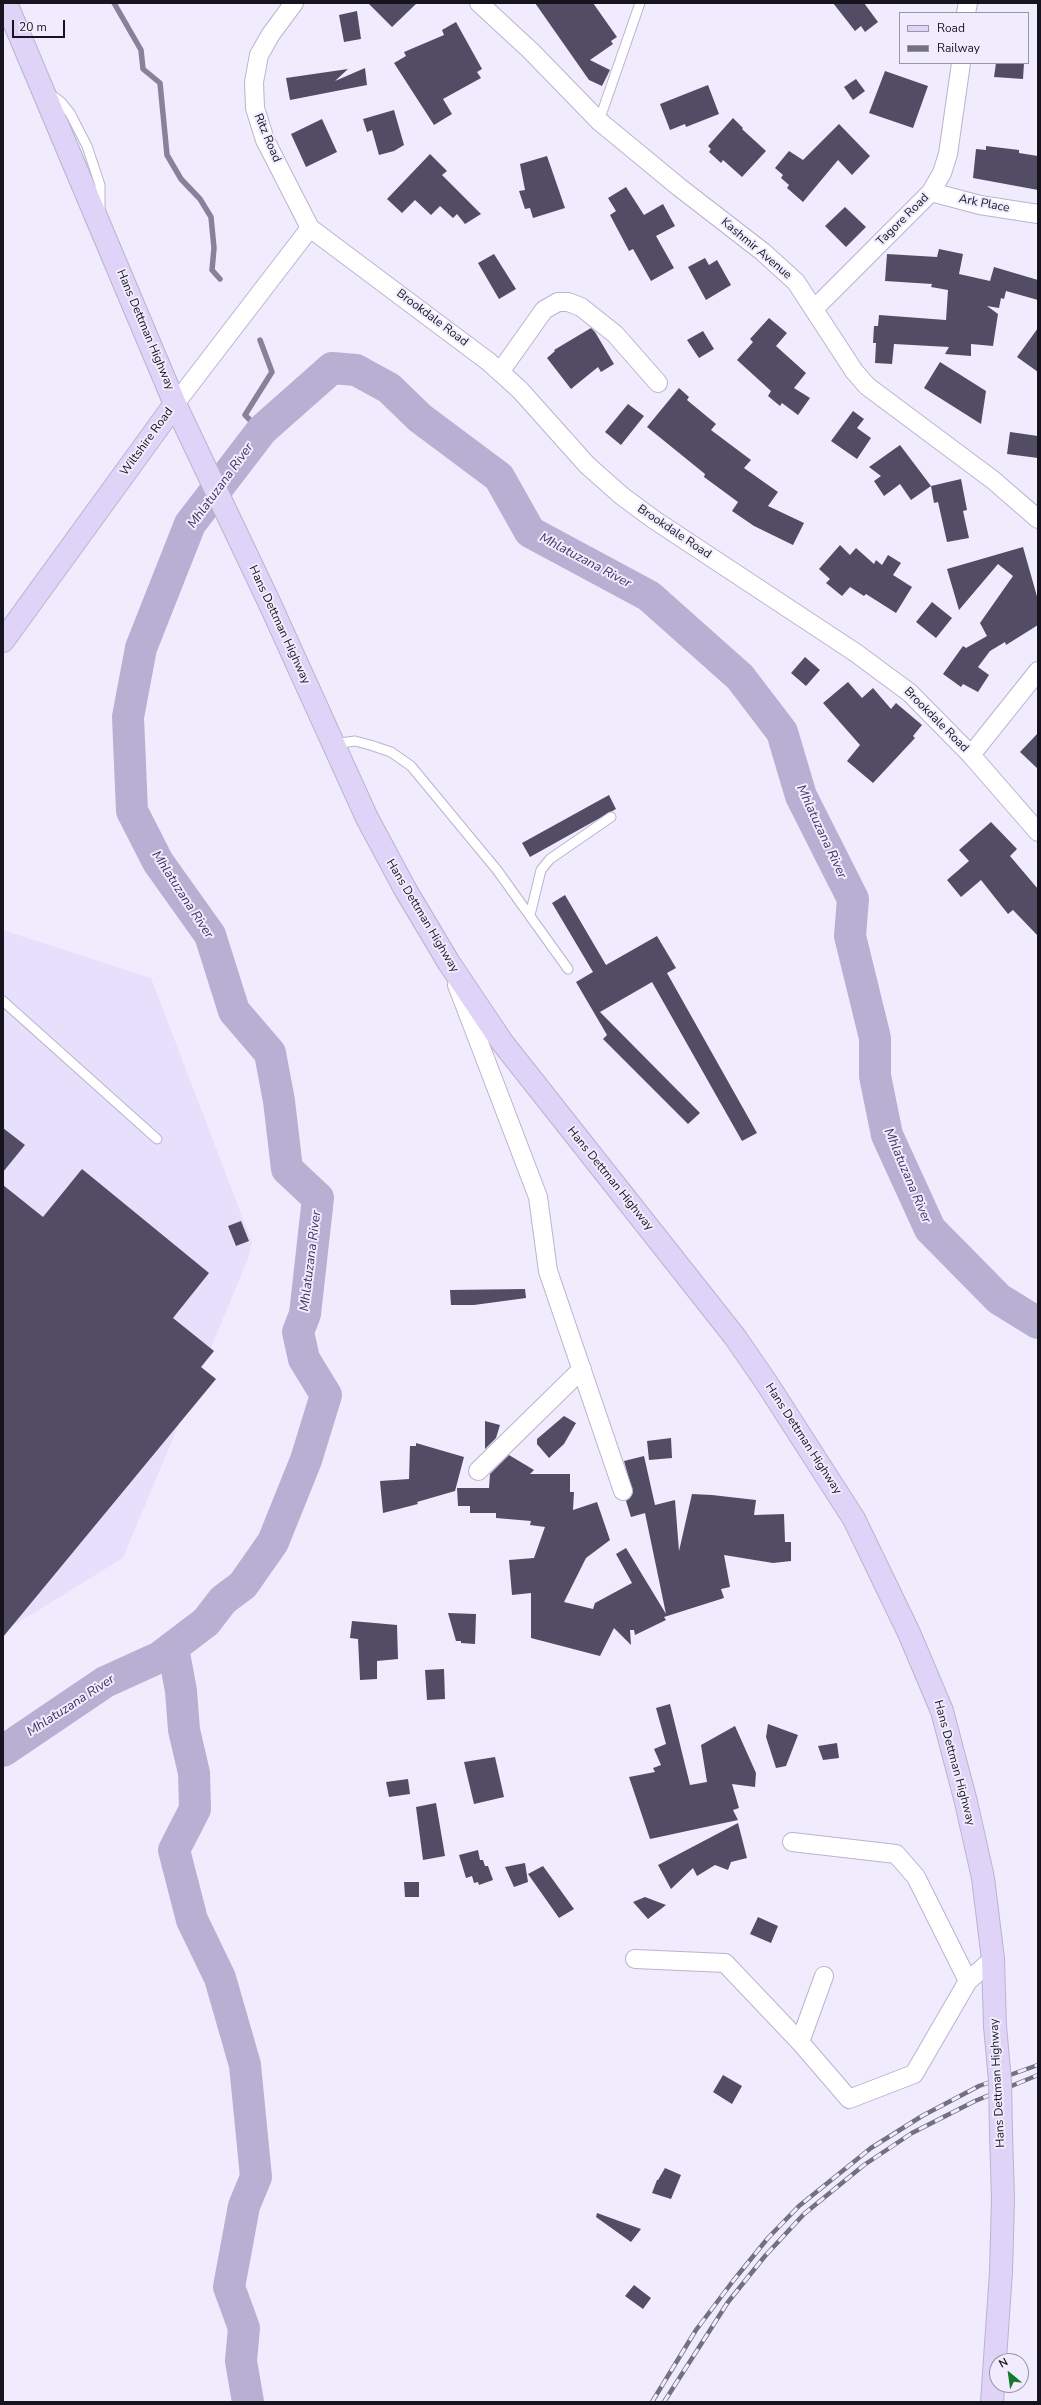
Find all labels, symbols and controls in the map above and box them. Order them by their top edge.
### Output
scale bar [14,12,67,38]
legend [899,12,1029,64]
text: 20 m [19,19,47,35]
text: Road [937,20,965,36]
text: Railway [937,40,980,56]
street label: Ritz Road [250,111,284,165]
street label: Tagore Road [874,191,932,249]
street label: Ark Place [957,192,1011,216]
street label: Kashmir Avenue [718,215,794,283]
street label: Hans Dettman Highway [113,268,177,392]
street label: Brookdale Road [393,286,471,350]
street label: Wiltshire Road [117,405,177,479]
water label: Mhlatuzana River [185,440,257,532]
street label: Brookdale Road [634,502,714,562]
water label: Mhlatuzana River [537,530,633,592]
street label: Hans Dettman Highway [245,563,313,687]
street label: Brookdale Road [901,685,971,755]
water label: Mhlatuzana River [792,783,850,881]
water label: Mhlatuzana River [148,848,216,942]
street label: Hans Dettman Highway [383,857,461,975]
street label: Hans Dettman Highway [564,1124,656,1234]
water label: Mhlatuzana River [880,1126,934,1226]
water label: Mhlatuzana River [297,1210,325,1312]
street label: Hans Dettman Highway [762,1381,844,1497]
water label: Mhlatuzana River [24,1672,118,1740]
street label: Hans Dettman Highway [930,1699,978,1827]
street label: Hans Dettman Highway [987,2018,1009,2148]
north arrow [989,2353,1029,2393]
text: N [996,2354,1011,2372]

